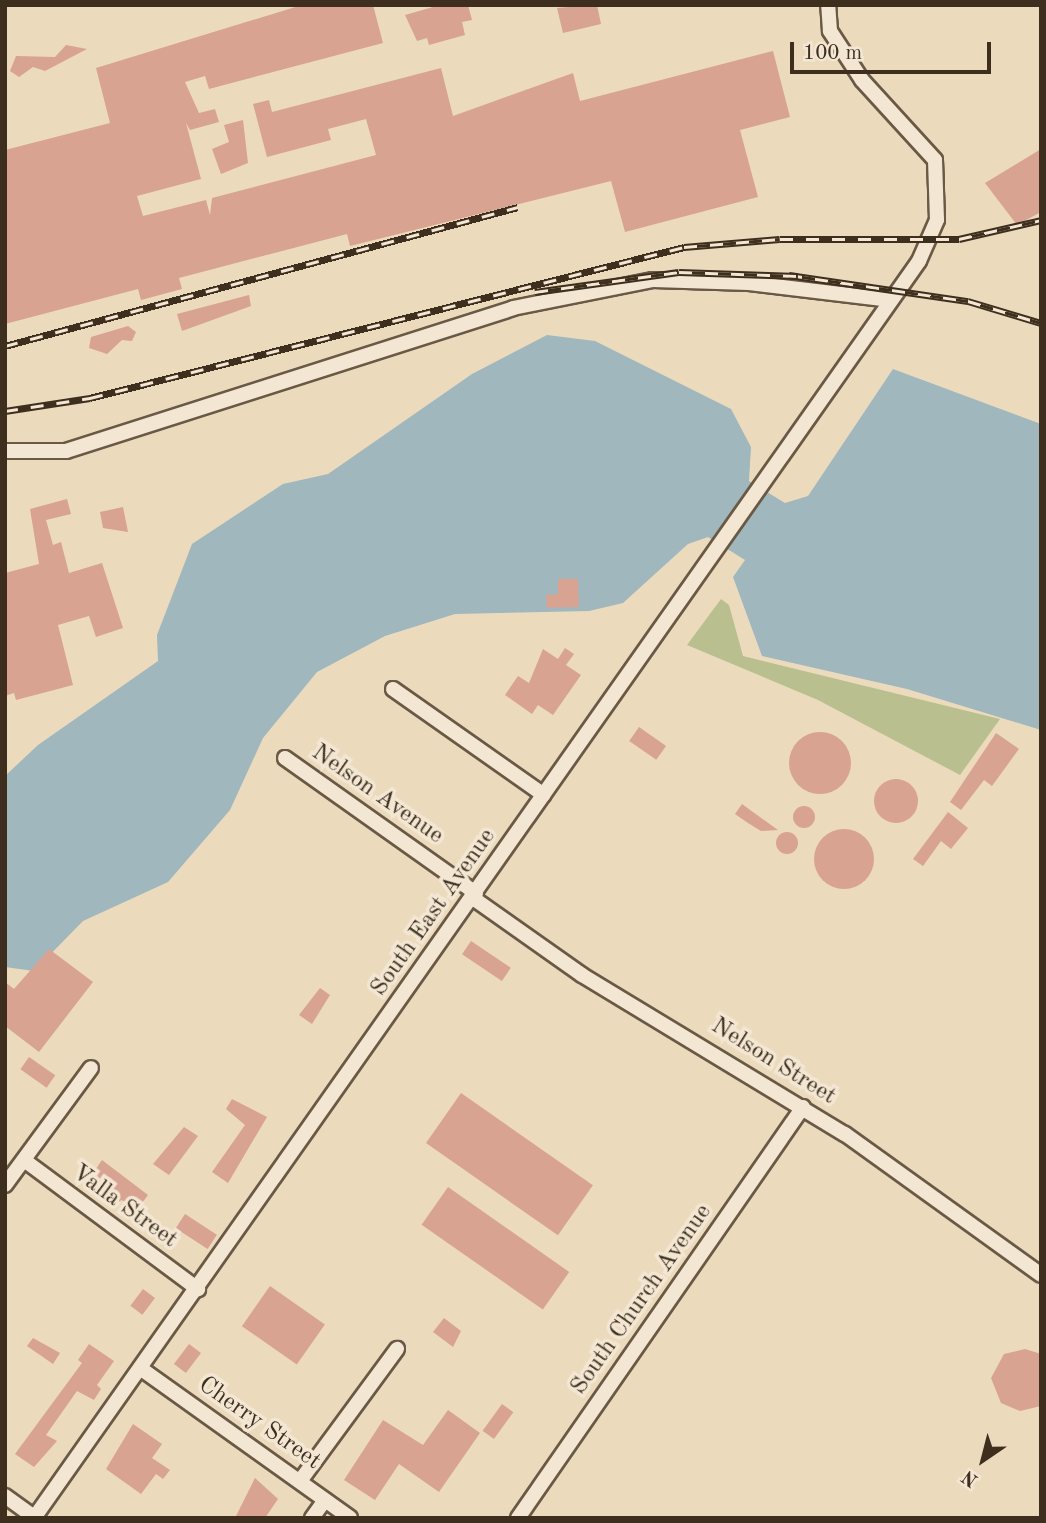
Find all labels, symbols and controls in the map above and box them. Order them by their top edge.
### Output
scale bar [794,28,995,72]
text: 100 m [803,43,862,64]
street label: Nelson Avenue [306,739,448,851]
street label: South East Avenue [365,824,503,1002]
street label: Nelson Street [705,1012,841,1112]
street label: Valla Street [66,1159,182,1255]
street label: South Church Avenue [565,1199,719,1401]
street label: Cherry Street [192,1371,326,1477]
north arrow [948,1425,1018,1495]
text: N [959,1466,982,1490]

